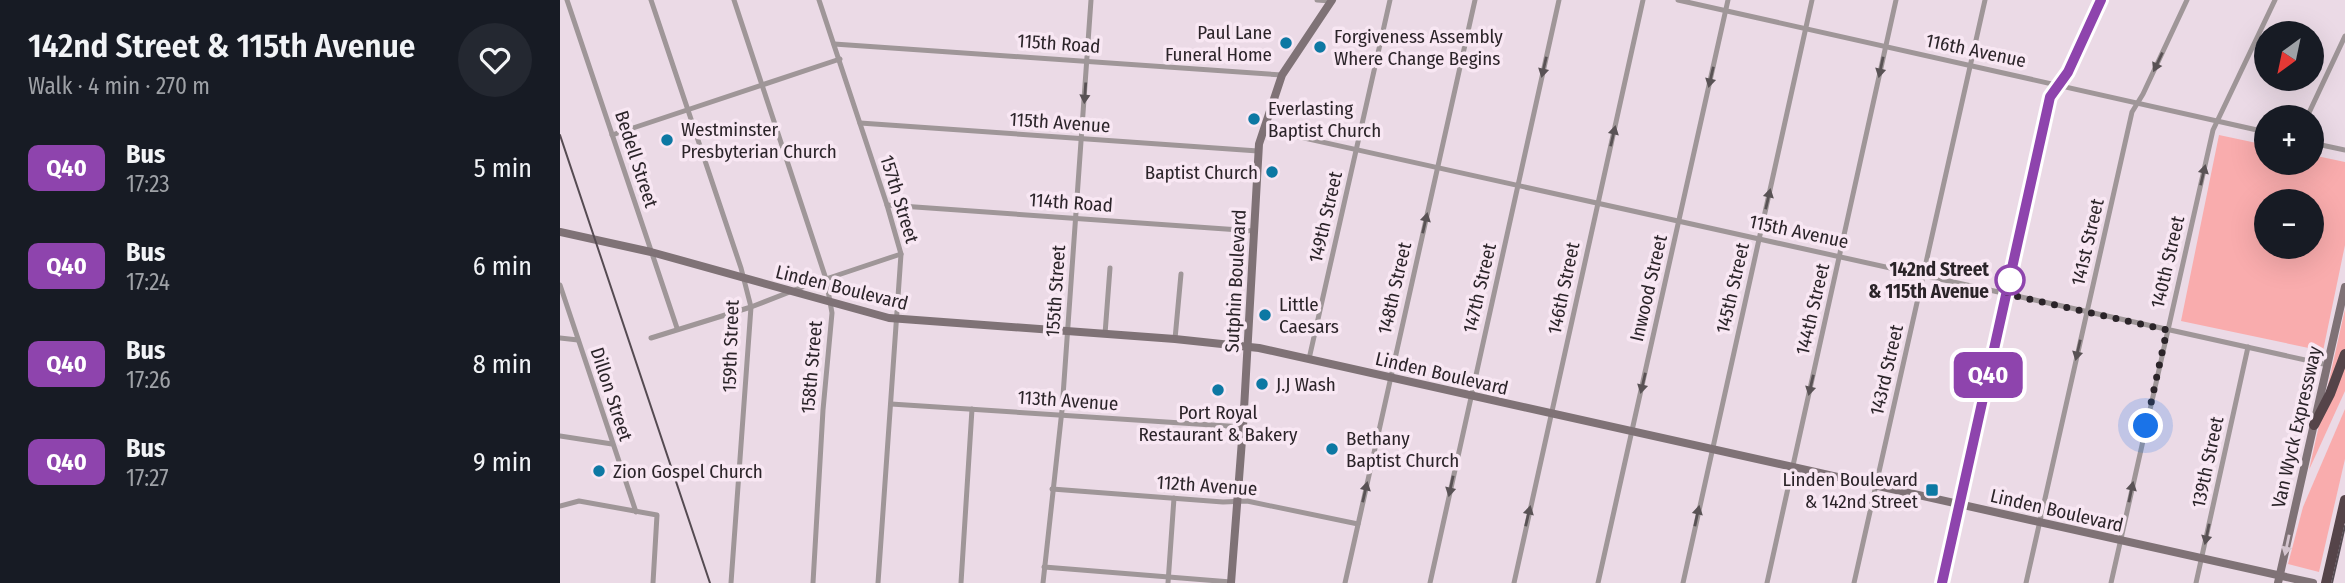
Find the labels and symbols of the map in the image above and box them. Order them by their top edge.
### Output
place label: Paul Lane Funeral Home [1165,21,1272,66]
north arrow [2254,21,2324,91]
place label: Forgiveness Assembly Where Change Begins [1334,25,1503,70]
street label: 115th Road [1017,29,1101,58]
street label: 116th Avenue [1924,29,2028,72]
marker: Paul Lane Funeral Home [1278,35,1294,51]
marker: Forgiveness Assembly Where Change Begins [1312,39,1328,55]
one-way arrow [2153,52,2164,72]
one-way arrow [1539,56,1550,78]
one-way arrow [1875,56,1886,78]
one-way arrow [1705,66,1716,88]
one-way arrow [1079,82,1090,104]
place label: Everlasting Baptist Church [1268,97,1381,142]
street label: Bedell Street [610,108,663,211]
street label: 115th Avenue [1009,108,1111,137]
marker: Everlasting Baptist Church [1246,111,1262,127]
place label: Westminster Presbyterian Church [681,118,837,163]
one-way arrow [1608,125,1619,147]
marker: Westminster Presbyterian Church [659,132,675,148]
street label: 157th Street [875,152,924,247]
place label: Baptist Church [1145,161,1258,184]
marker: Baptist Church [1264,164,1280,180]
one-way arrow [2197,164,2208,186]
street label: 149th Street [1304,168,1347,265]
street label: 114th Road [1028,188,1114,217]
one-way arrow [1763,188,1774,210]
street label: 141st Street [2066,196,2109,288]
street label: Sutphin Boulevard [1220,209,1251,353]
street label: 115th Avenue [1747,210,1851,253]
one-way arrow [1420,212,1431,234]
street label: 140th Street [2146,213,2189,310]
street label: Inwood Street [1625,232,1672,344]
street label: 148th Street [1373,239,1416,336]
street label: 146th Street [1543,239,1585,336]
street label: 147th Street [1458,240,1501,335]
street label: 145th Street [1711,240,1754,336]
street label: 155th Street [1041,244,1070,338]
place label: 142nd Street & 115th Avenue [1868,258,1989,303]
street label: Linden Boulevard [773,260,910,315]
street label: 144th Street [1791,260,1834,357]
marker: 142nd Street & 115th Avenue [1995,265,2025,295]
place label: Little Caesars [1279,293,1339,338]
street label: 159th Street [717,299,744,393]
marker: Little Caesars [1257,307,1273,323]
street label: 158th Street [796,319,827,414]
street label: 143rd Street [1865,322,1908,418]
one-way arrow [2073,339,2084,361]
street label: Dillon Street [586,344,638,445]
street label: Van Wyck Expressway [2267,344,2326,510]
street label: Linden Boulevard [1373,347,1511,400]
line badge: Q40 [1948,352,2028,398]
one-way arrow [1637,372,1648,394]
place label: J.J Wash [1276,373,1336,396]
one-way arrow [1806,374,1817,396]
marker: J.J Wash [1254,376,1270,392]
marker: Port Royal Restaurant & Bakery [1210,382,1226,398]
street label: 113th Avenue [1017,386,1119,415]
place label: Port Royal Restaurant & Bakery [1139,401,1298,446]
your location [2128,408,2163,443]
street label: 139th Street [2187,414,2229,510]
place label: Bethany Baptist Church [1346,427,1459,472]
marker: Bethany Baptist Church [1324,441,1340,457]
place label: Zion Gospel Church [613,460,763,483]
marker: Zion Gospel Church [591,463,607,479]
place label: Linden Boulevard & 142nd Street [1782,468,1919,513]
street label: 112th Avenue [1156,471,1258,500]
one-way arrow [1445,475,1456,497]
one-way arrow [1360,481,1371,503]
one-way arrow [2126,481,2137,503]
marker: Linden Boulevard & 142nd Street [1924,482,1940,498]
street label: Linden Boulevard [1988,484,2126,537]
one-way arrow [1523,505,1534,527]
one-way arrow [1692,505,1703,527]
one-way arrow [2201,523,2212,545]
one-way arrow [2282,534,2293,556]

